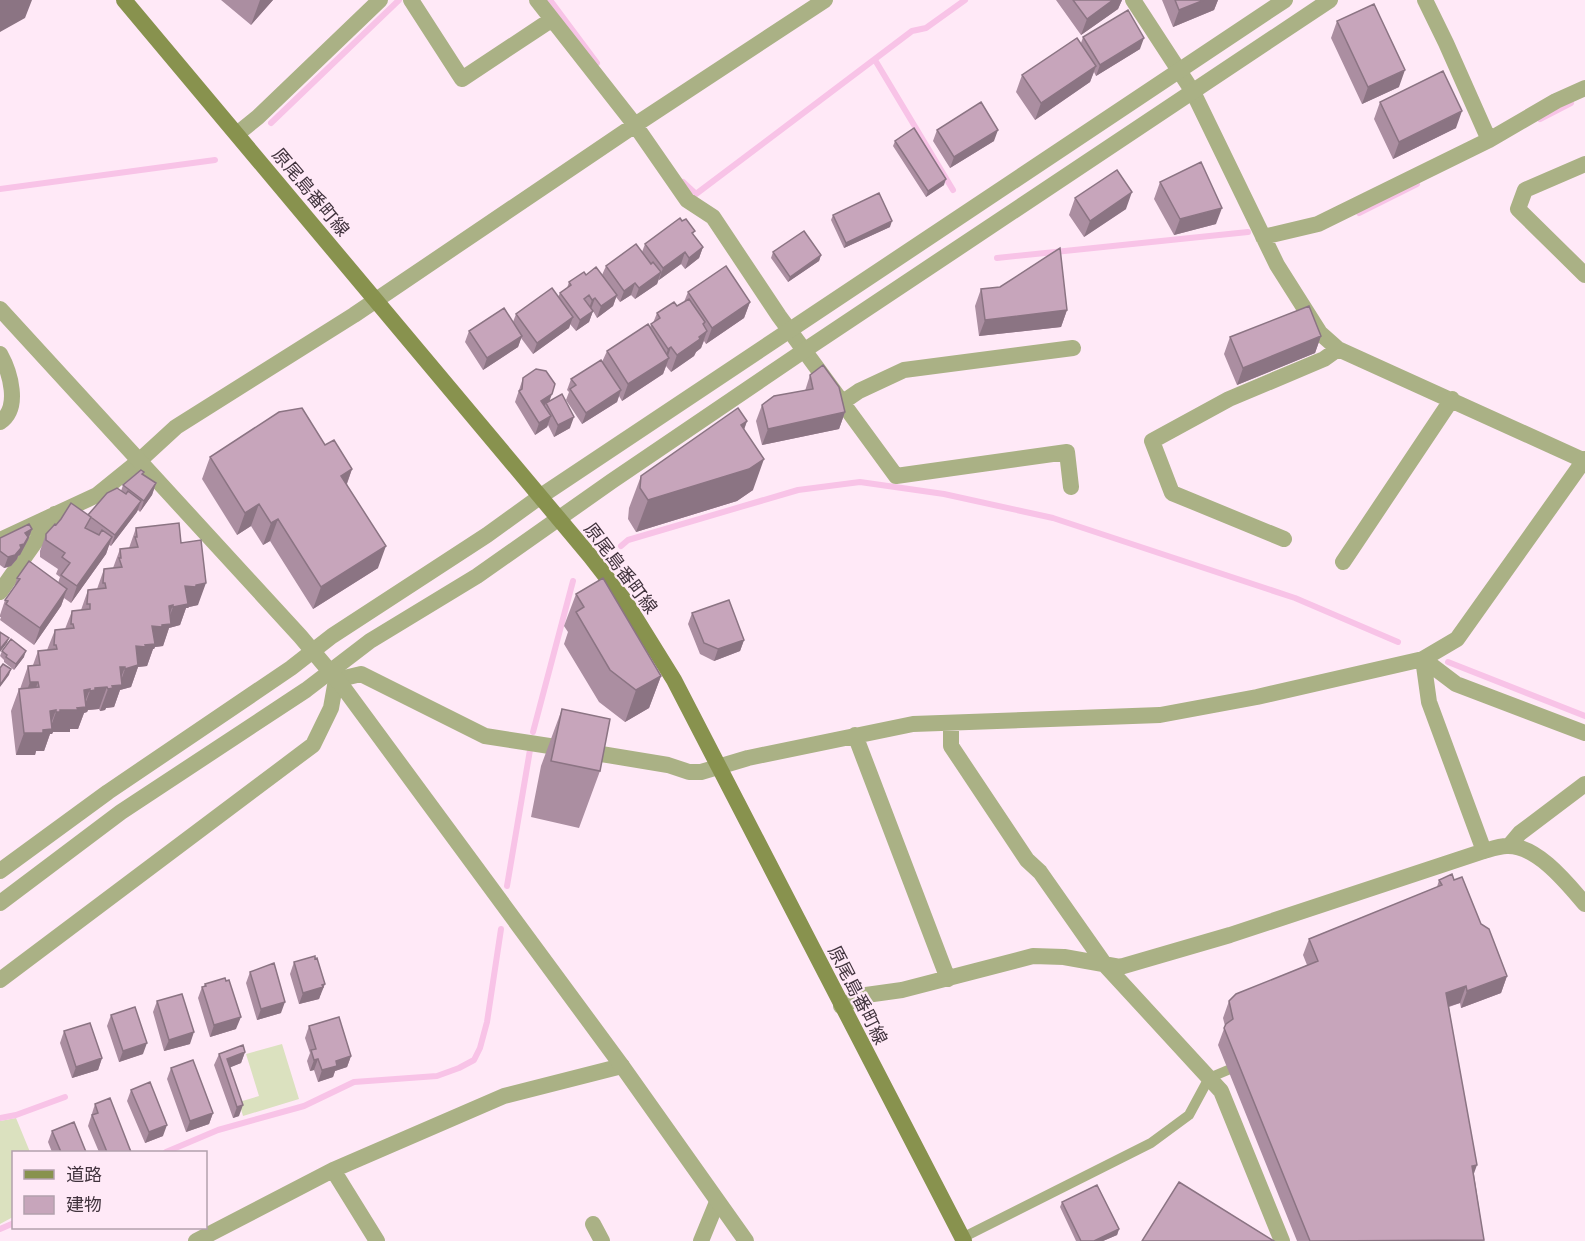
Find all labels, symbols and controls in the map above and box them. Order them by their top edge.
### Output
street label: 原尾島番町線 [267,143,355,241]
street label: 原尾島番町線 [579,517,663,619]
street label: 原尾島番町線 [822,941,894,1049]
legend [12,1151,207,1229]
text: 道路 [66,1162,102,1187]
text: 建物 [66,1192,102,1217]

